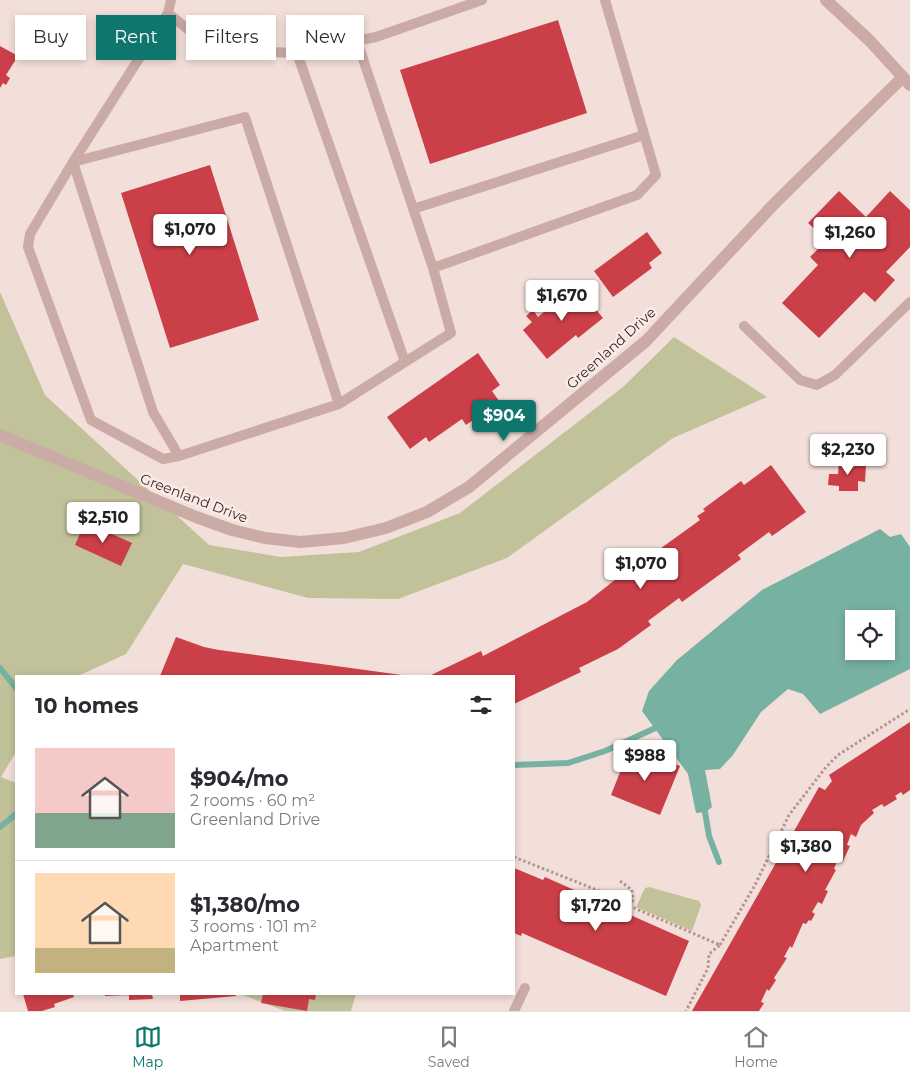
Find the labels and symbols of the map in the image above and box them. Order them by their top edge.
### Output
pin: $1,070 [149,214,231,256]
pin: $1,260 [809,216,891,259]
pin: $1,670 [521,280,603,322]
street label: Greenland Drive [563,303,659,393]
pin: $904 [474,400,534,442]
pin: $2,230 [807,434,889,476]
street label: Greenland Drive [138,469,250,527]
pin: $2,510 [62,502,144,544]
pin: $1,070 [600,548,682,590]
pin: $988 [615,740,675,782]
pin: $1,380 [765,830,847,873]
pin: $1,720 [555,890,637,932]

